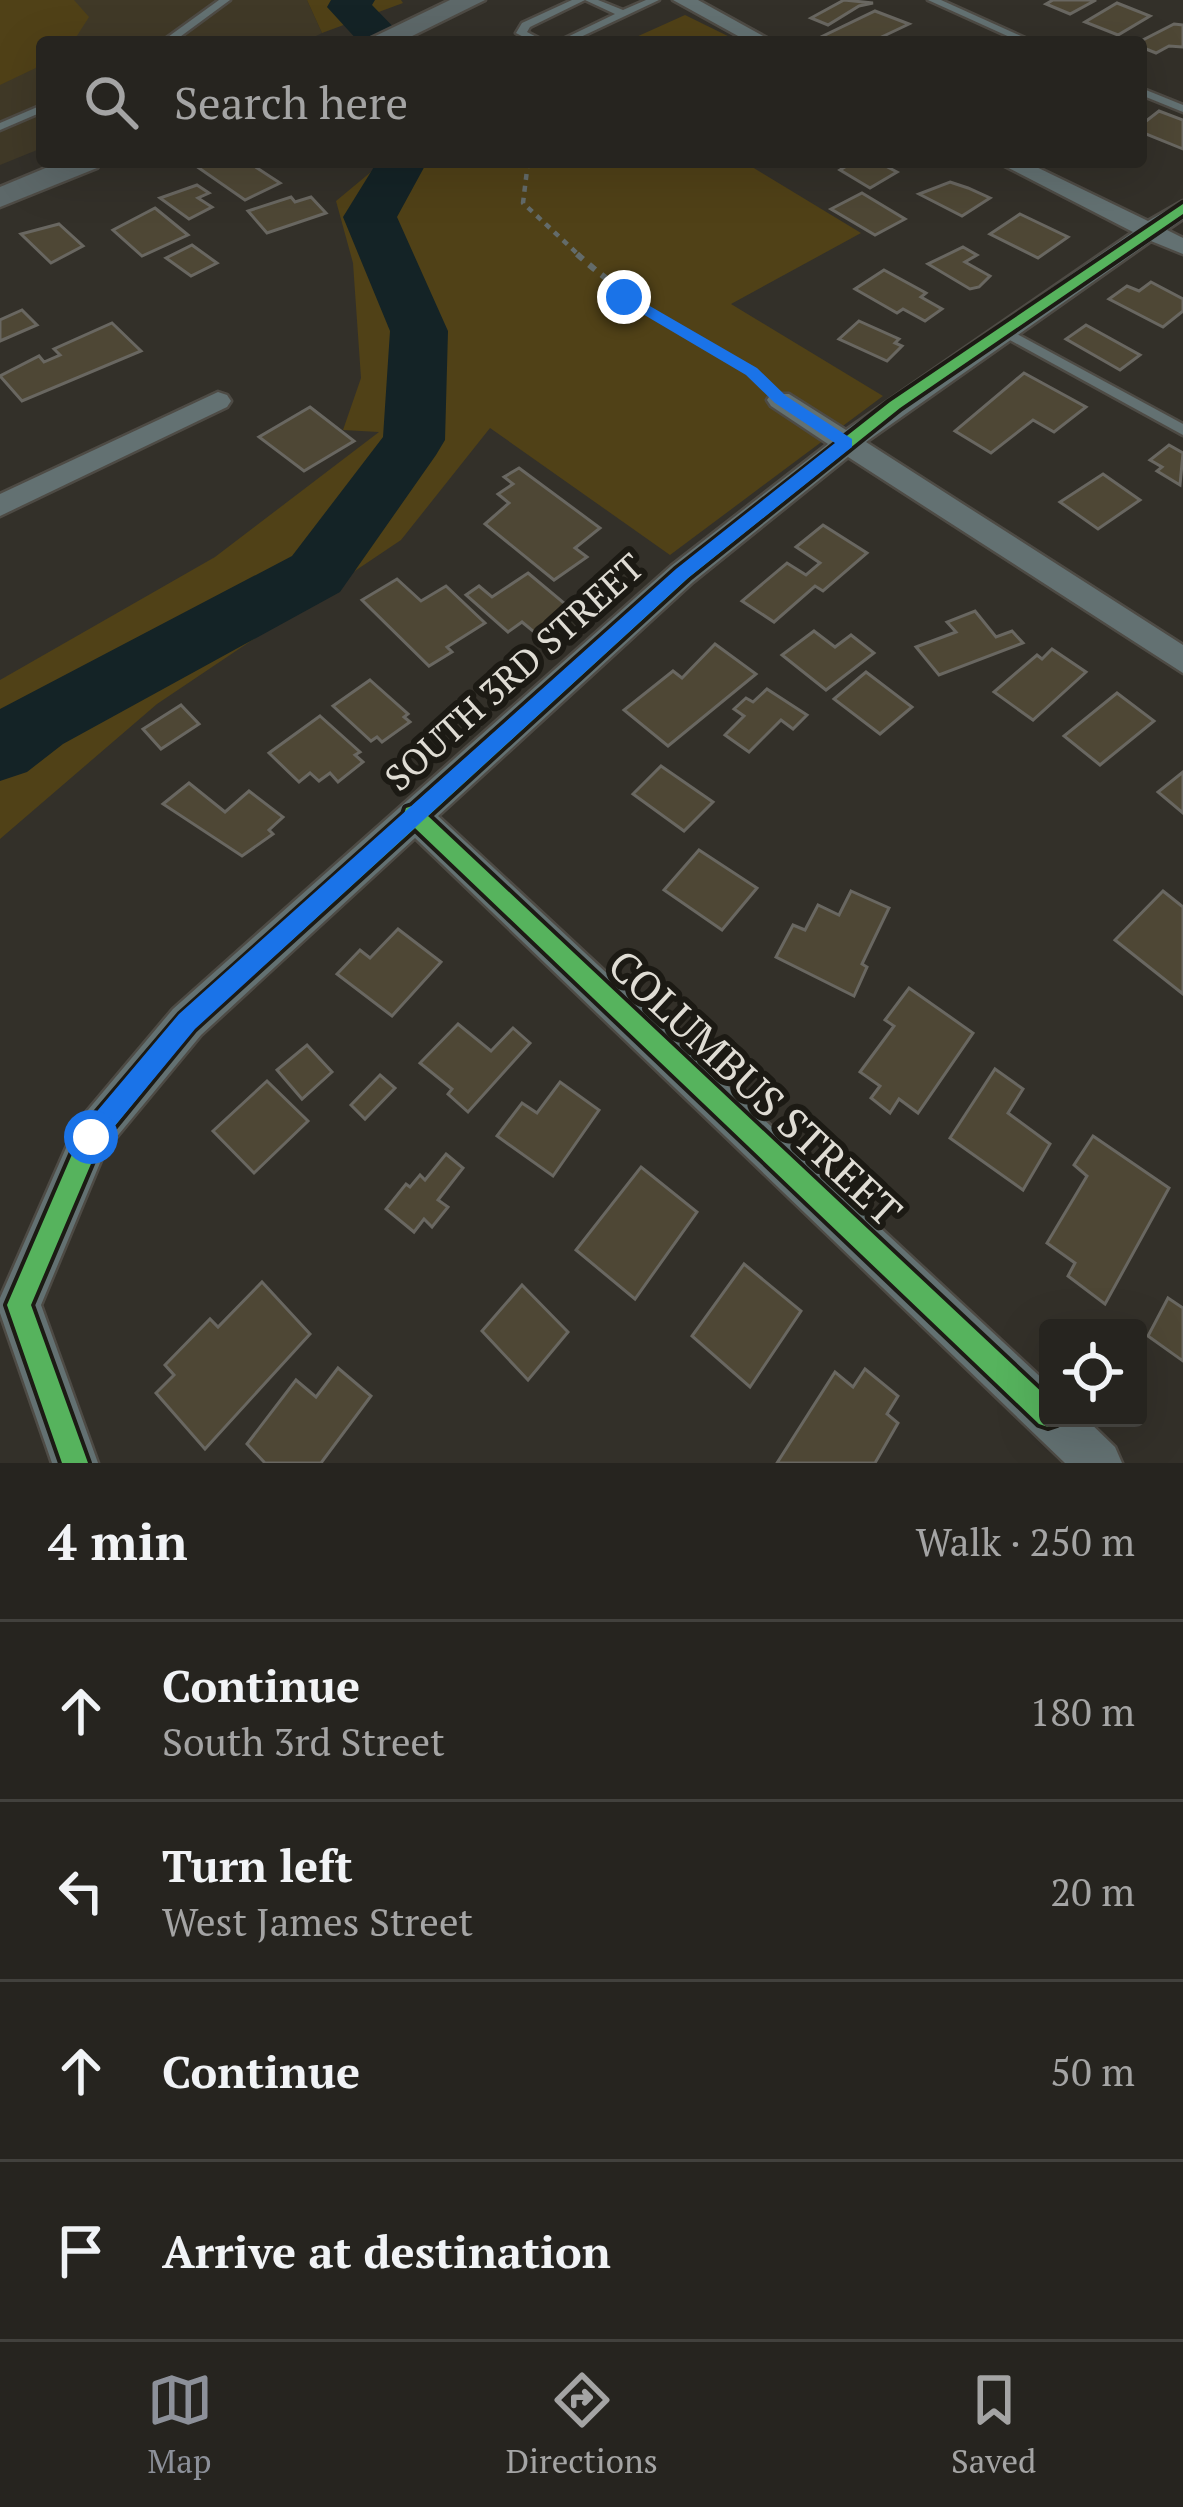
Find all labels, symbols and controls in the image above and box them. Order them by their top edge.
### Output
search box [36,36,1147,168]
icon: search [78,69,144,135]
text: Search here [174,72,408,132]
route end [597,270,651,324]
street label: SOUTH 3RD STREET [374,543,653,800]
street label: COLUMBUS STREET [597,937,914,1238]
route start [64,1110,118,1164]
map controls [1039,1319,1147,1427]
button: locate [1039,1319,1147,1427]
text: 4 min [48,1507,188,1575]
text: Walk · 250 m [916,1515,1135,1567]
text: Continue [162,1655,360,1715]
icon: ahead [48,1678,114,1744]
text: 180 m [1030,1685,1135,1737]
text: South 3rd Street [162,1715,445,1767]
text: Turn left [162,1835,353,1895]
icon: left [48,1858,114,1924]
text: 20 m [1050,1865,1135,1917]
text: West James Street [162,1895,473,1947]
icon: ahead [48,2038,114,2104]
text: Continue [162,2041,360,2101]
text: 50 m [1050,2045,1135,2097]
icon: arrive [48,2218,114,2284]
text: Arrive at destination [162,2221,611,2281]
tab: Map [147,2367,213,2482]
tab: Directions [506,2367,658,2482]
tab: Saved [951,2367,1036,2482]

